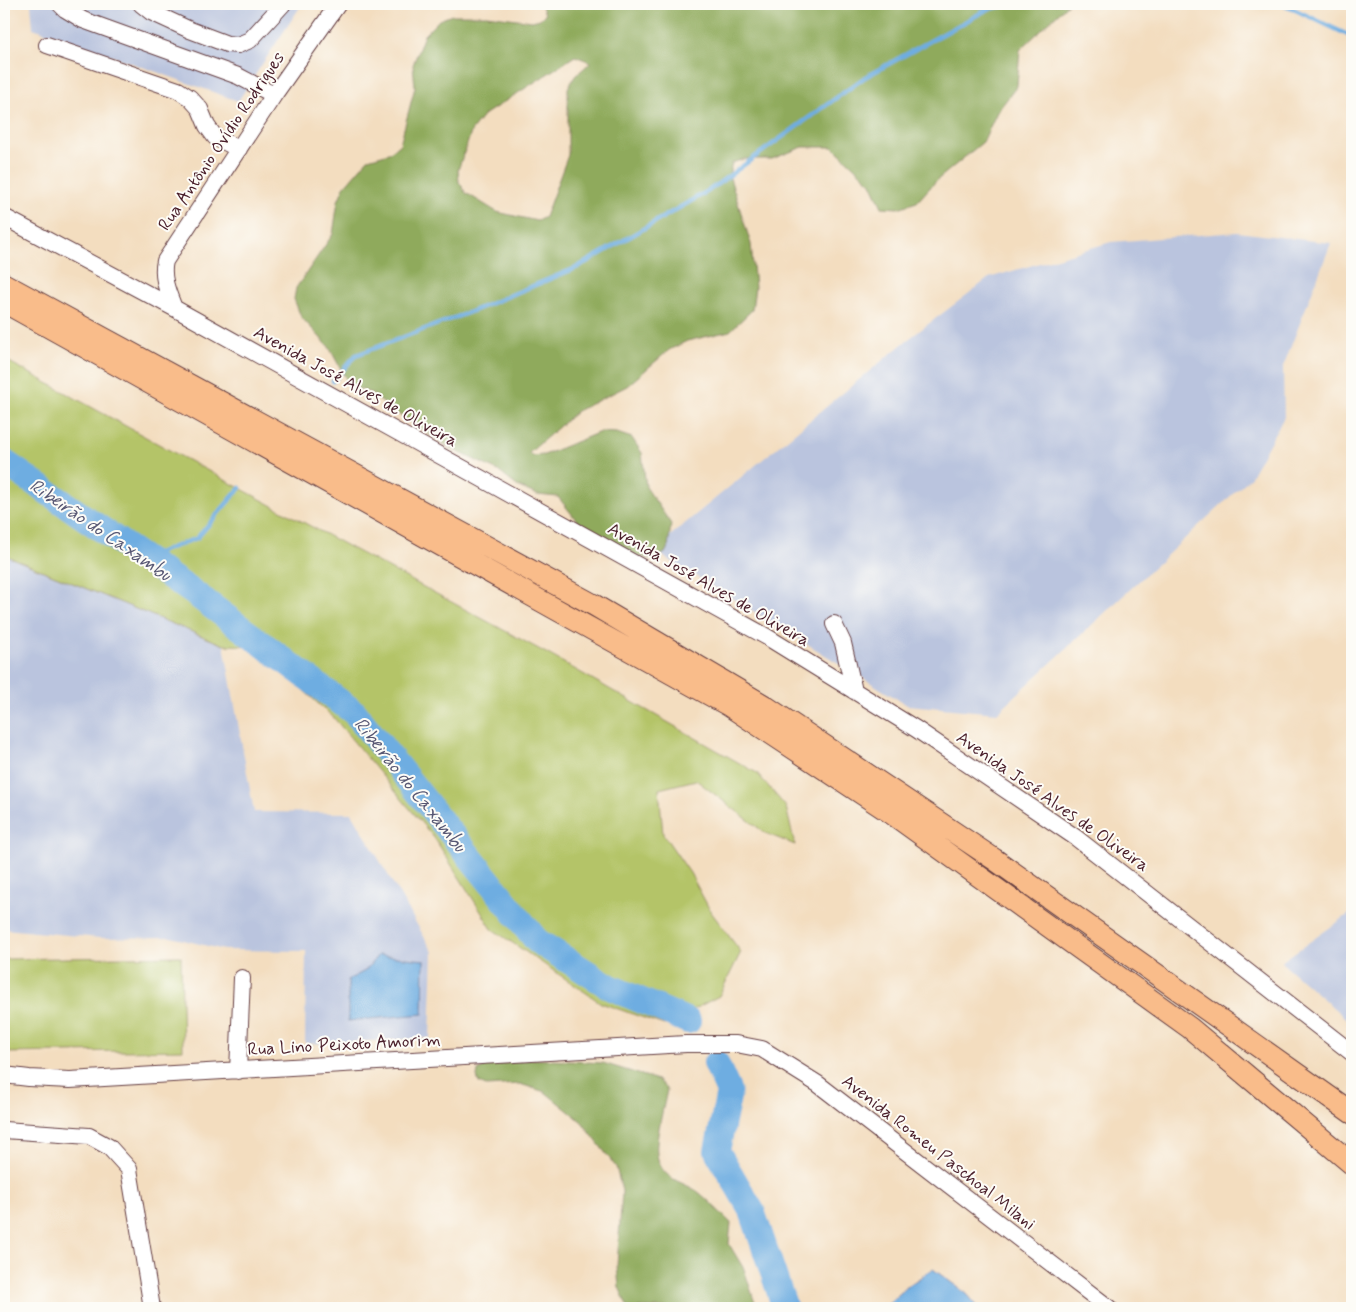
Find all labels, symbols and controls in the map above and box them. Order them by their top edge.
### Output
street label: Rua Antônio Ovídio Rodrigues [153,47,291,236]
street label: Avenida José Alves de Oliveira [249,321,462,453]
water label: Ribeirão do Caxambu [24,473,177,588]
street label: Avenida José Alves de Oliveira [603,517,814,653]
water label: Ribeirão do Caxambu [348,712,473,858]
street label: Avenida José Alves de Oliveira [951,726,1154,878]
street label: Rua Lino Peixoto Amorim [247,1028,441,1062]
street label: Avenida Romeu Paschoal Milani [836,1070,1040,1236]

